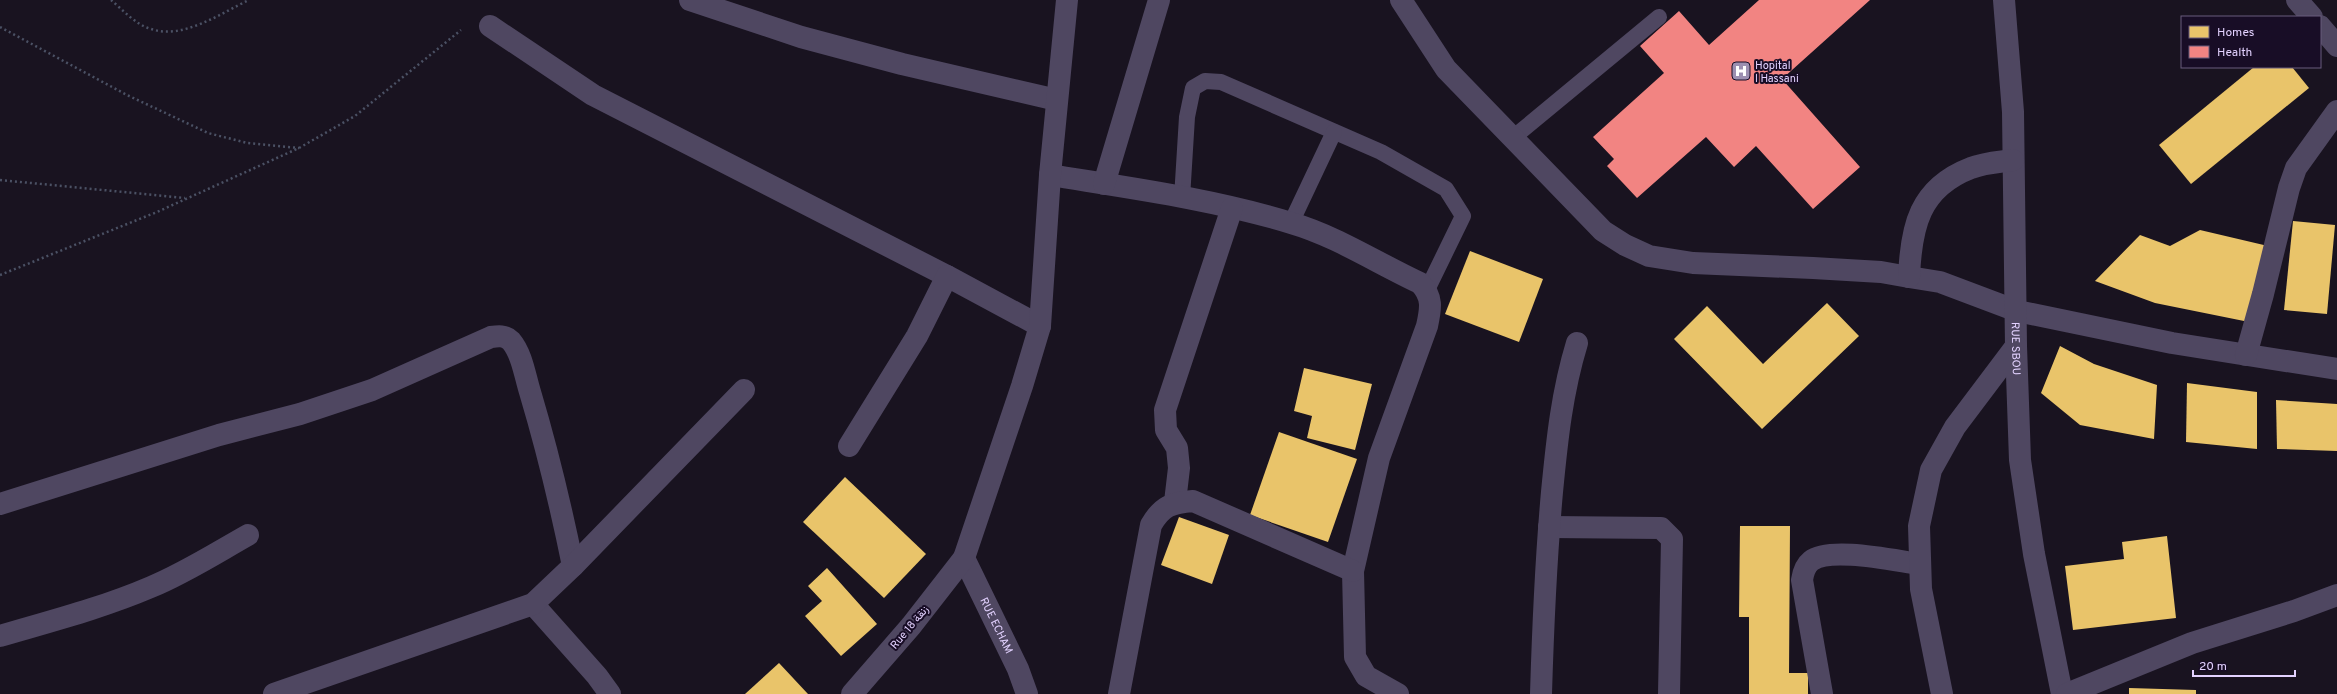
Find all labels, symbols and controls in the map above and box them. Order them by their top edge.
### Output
legend [2181,16,2321,68]
text: Homes [2217,25,2254,41]
text: Health [2217,45,2252,61]
place label: Hopital l Hassani [1755,59,1799,86]
hospital icon: Hopital l Hassani [1730,60,1752,82]
street label: RUE SBOU [2008,322,2023,376]
street label: RUE ECHAM [976,595,1016,656]
street label: Rue 18 زنقة [888,603,932,652]
scale bar [2193,652,2295,678]
text: 20 m [2199,659,2227,675]

